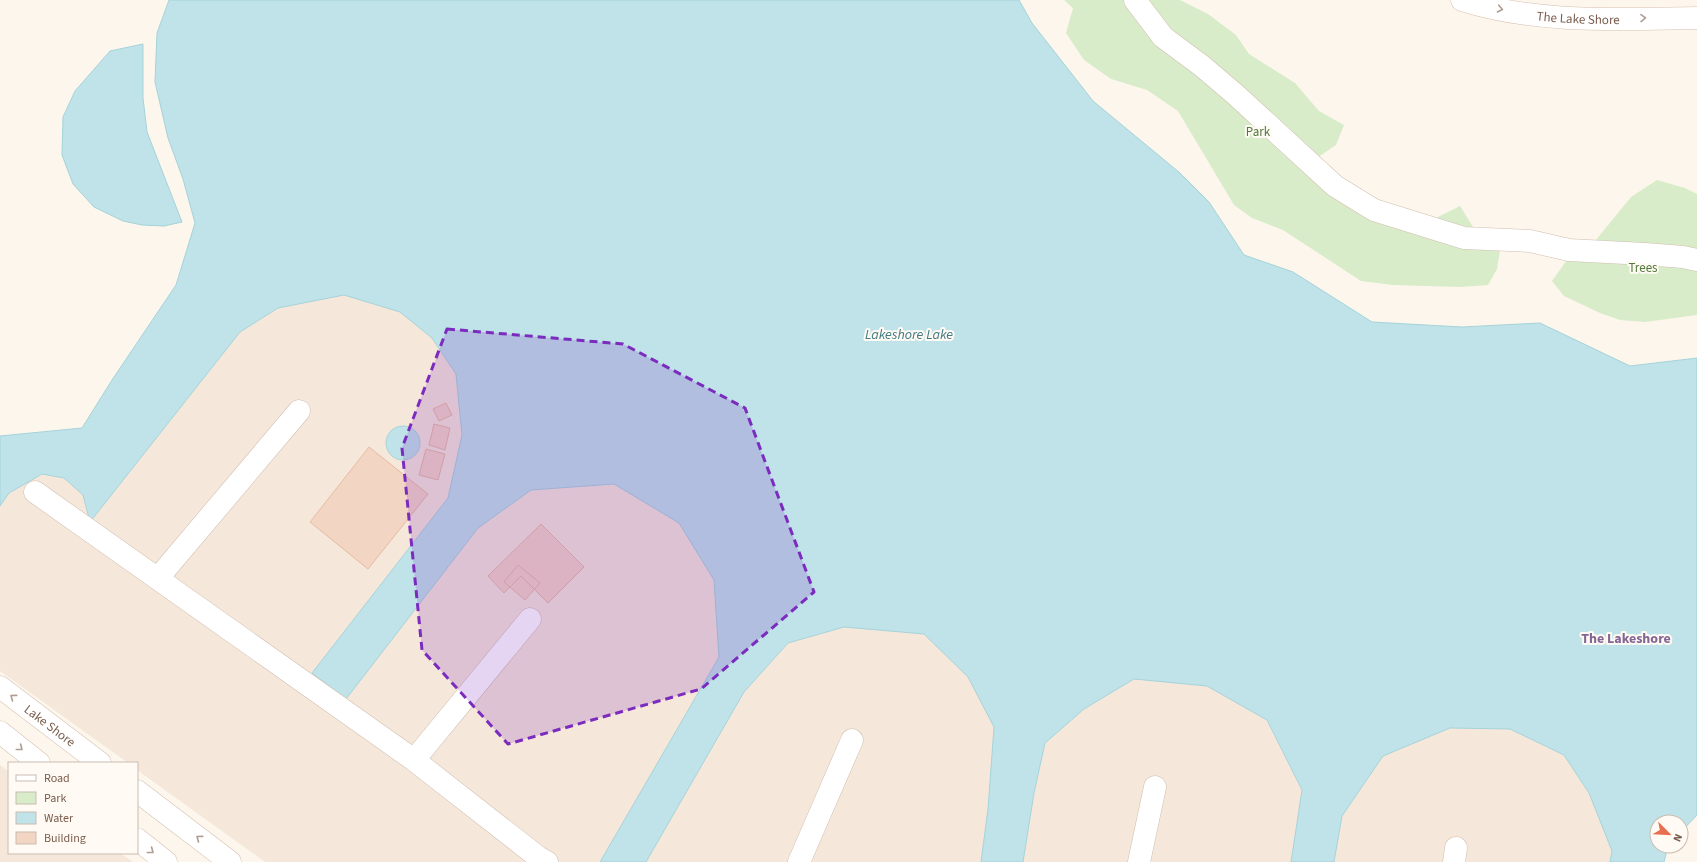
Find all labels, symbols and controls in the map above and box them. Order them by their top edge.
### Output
one-way arrow [1497,4,1503,12]
street label: The Lake Shore [1536,7,1620,29]
one-way arrow [1640,14,1646,23]
park label: Park [1246,123,1271,141]
park label: Trees [1628,259,1658,277]
water label: Lakeshore Lake [865,325,953,345]
district label: The Lakeshore [1581,629,1671,649]
one-way arrow [10,695,17,702]
street label: Lake Shore [20,701,79,751]
one-way arrow [15,743,22,750]
legend [8,762,138,854]
text: Road [44,770,70,787]
text: Park [44,790,66,807]
text: Water [44,810,74,827]
north arrow [1649,814,1689,854]
text: Building [44,830,86,847]
text: N [1669,831,1686,844]
one-way arrow [197,836,204,843]
one-way arrow [147,846,154,853]

